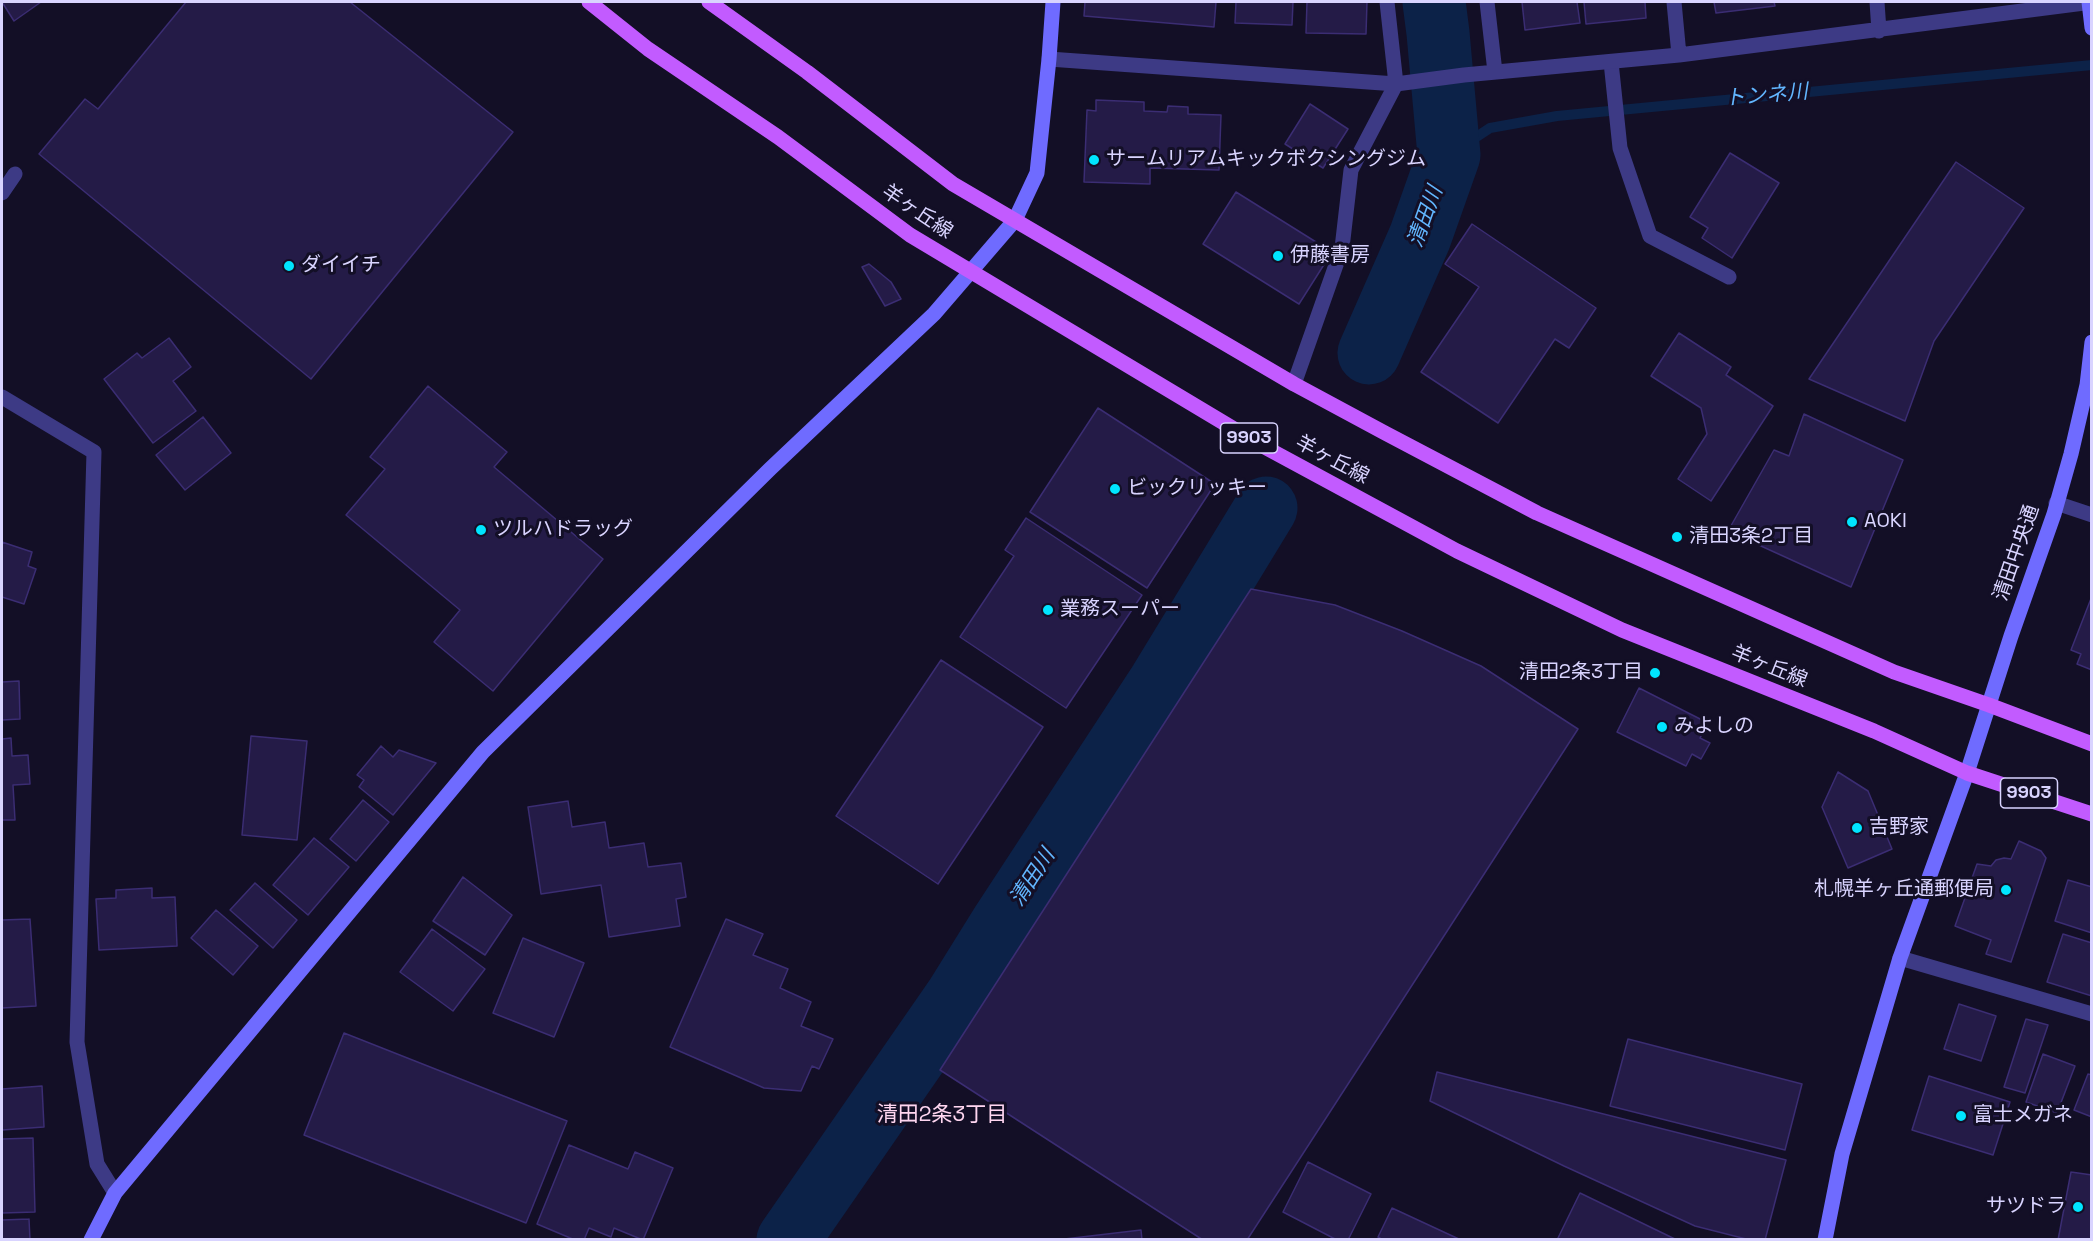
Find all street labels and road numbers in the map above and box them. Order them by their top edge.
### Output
street label: 羊ヶ丘線 [877,180,957,244]
road number: 9903 [1220,423,1278,453]
street label: 羊ヶ丘線 [1291,431,1373,489]
street label: 清田中央通 [1989,502,2045,604]
street label: 羊ヶ丘線 [1727,641,1811,693]
road number: 9903 [2000,778,2058,808]

